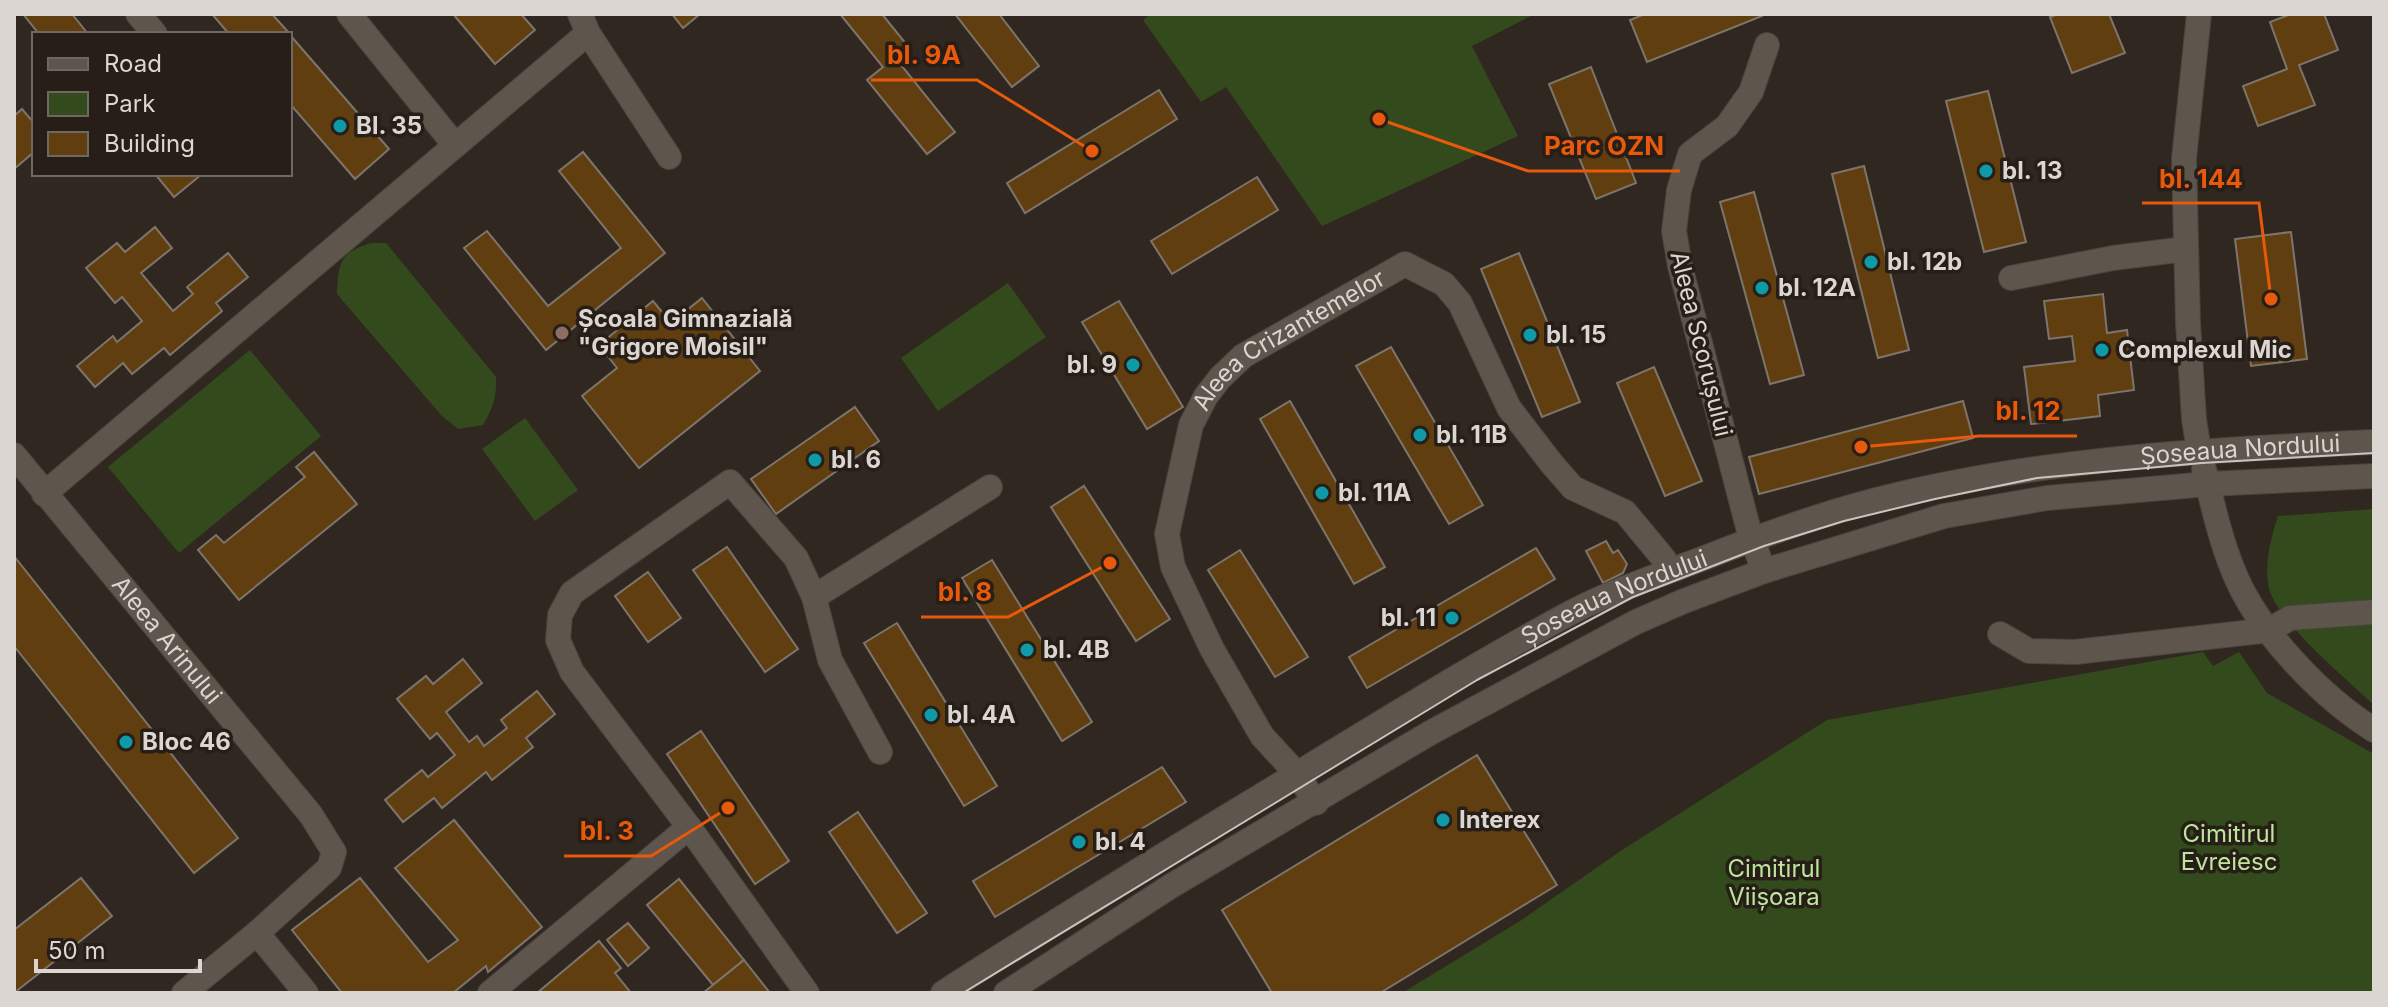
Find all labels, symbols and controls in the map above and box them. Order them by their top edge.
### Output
callout: bl. 9A [871,30,977,80]
legend [32,32,292,176]
text: bl. 9A [887,39,961,70]
text: Road [104,49,162,78]
text: Park [104,89,155,118]
place label: Bl. 35 [356,111,422,140]
marker: Bl. 35 [331,117,349,135]
callout: Parc OZN [1528,121,1680,171]
text: Building [104,129,195,158]
text: Parc OZN [1544,130,1664,161]
callout: bl. 144 [2142,153,2259,203]
place label: bl. 13 [2002,156,2062,185]
marker: bl. 13 [1977,162,1995,180]
text: bl. 144 [2159,163,2243,194]
place label: bl. 12b [1887,247,1962,276]
street label: Aleea Scorușului [1664,248,1739,440]
marker: bl. 12b [1862,253,1880,271]
street label: Aleea Crizantemelor [1186,263,1390,415]
place label: bl. 12A [1778,273,1856,302]
marker: bl. 12A [1753,279,1771,297]
place label: Școala Gimnazială "Grigore Moisil" [578,304,793,361]
place label: bl. 15 [1546,320,1606,349]
marker: Școala Gimnazială "Grigore Moisil" [553,324,571,342]
marker: bl. 15 [1521,326,1539,344]
place label: Complexul Mic [2118,335,2292,364]
marker: Complexul Mic [2093,341,2111,359]
place label: bl. 9 [1067,350,1117,379]
marker: bl. 9 [1124,356,1142,374]
callout: bl. 12 [1979,386,2077,436]
text: bl. 12 [1995,395,2061,426]
place label: bl. 11B [1436,420,1507,449]
marker: bl. 11B [1411,426,1429,444]
street label: Șoseaua Nordului [2139,429,2341,471]
place label: bl. 6 [831,445,881,474]
marker: bl. 6 [806,451,824,469]
place label: bl. 11A [1338,478,1411,507]
marker: bl. 11A [1313,484,1331,502]
street label: Șoseaua Nordului [1516,543,1711,651]
callout: bl. 8 [921,567,1008,617]
street label: Aleea Arinului [106,570,228,710]
text: bl. 8 [938,576,992,607]
place label: bl. 11 [1381,603,1436,632]
marker: bl. 11 [1443,609,1461,627]
place label: bl. 4B [1043,635,1110,664]
marker: bl. 4B [1018,641,1036,659]
place label: bl. 4A [947,700,1016,729]
marker: bl. 4A [922,706,940,724]
place label: Bloc 46 [142,727,231,756]
marker: Bloc 46 [117,733,135,751]
place label: Interex [1459,805,1541,834]
callout: bl. 3 [564,806,651,856]
marker: Interex [1434,811,1452,829]
text: bl. 3 [580,815,634,846]
park label: Cimitirul Evreiesc [2181,819,2277,876]
place label: bl. 4 [1095,827,1146,856]
marker: bl. 4 [1070,833,1088,851]
park label: Cimitirul Viișoara [1728,854,1820,911]
scale bar [36,923,200,973]
text: 50 m [48,936,106,965]

